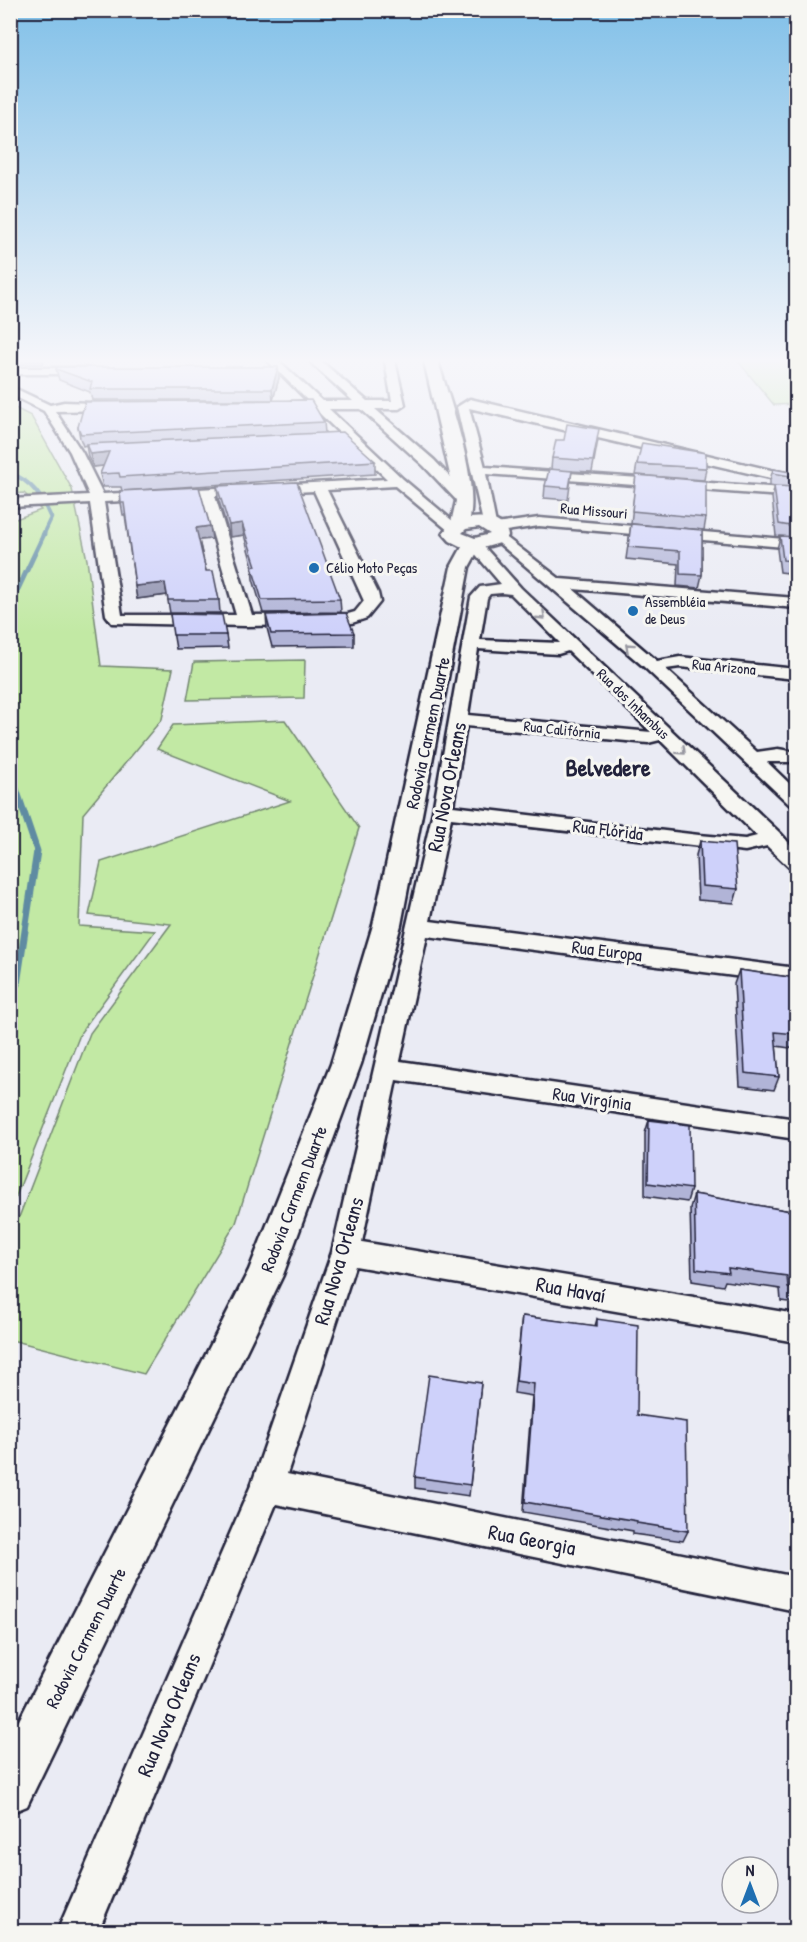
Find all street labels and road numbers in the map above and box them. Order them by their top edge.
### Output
street label: Rua Missouri [560,497,628,524]
street label: Rua Arizona [691,653,757,680]
street label: Rodovia Carmem Duarte [399,655,456,811]
street label: Rua dos Inhambus [592,663,675,744]
street label: Rua Califórnia [523,715,601,744]
street label: Rua Nova Orleans [420,720,473,854]
street label: Rua Flórida [572,813,645,846]
street label: Rua Europa [570,934,644,967]
street label: Rua Virgínia [551,1081,633,1116]
street label: Rodovia Carmem Duarte [254,1122,333,1276]
street label: Rua Nova Orleans [306,1194,371,1328]
street label: Rua Havaí [534,1269,608,1310]
street label: Rua Georgia [486,1517,578,1562]
street label: Rodovia Carmem Duarte [39,1563,132,1712]
street label: Rua Nova Orleans [129,1649,208,1781]

